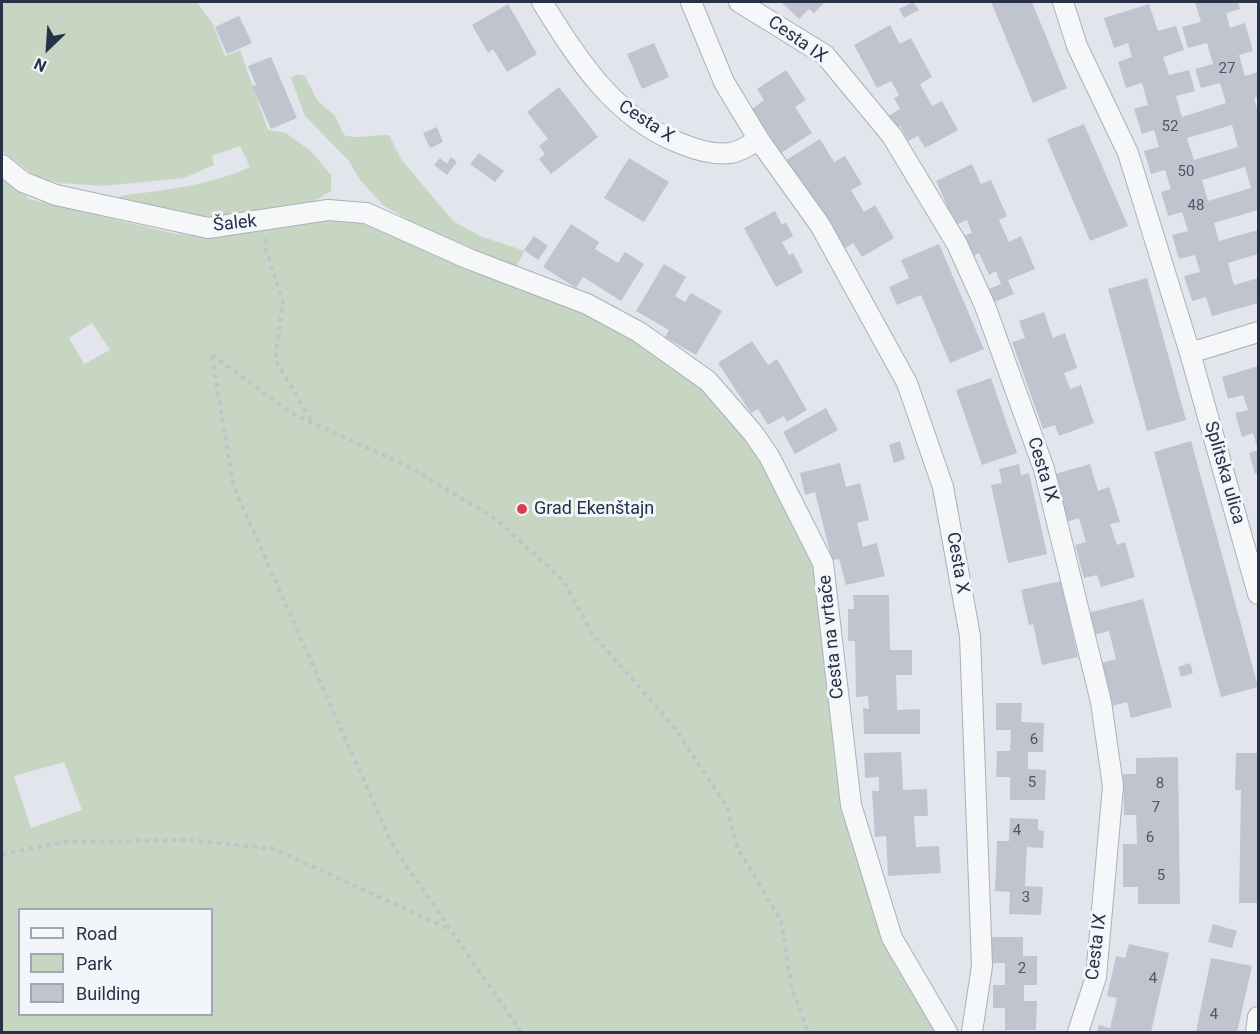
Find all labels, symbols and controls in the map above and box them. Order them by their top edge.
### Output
street label: Cesta IX [763,12,831,68]
north arrow [18,18,78,78]
text: N [31,54,49,76]
house number: 27 [1219,60,1235,78]
street label: Cesta X [614,96,678,148]
house number: 52 [1162,118,1178,136]
house number: 50 [1178,163,1194,181]
house number: 48 [1188,197,1204,215]
street label: Šalek [212,211,258,237]
street label: Splitska ulica [1199,419,1249,527]
street label: Cesta IX [1022,435,1062,505]
place label: Grad Ekenštajn [534,498,654,520]
marker: Grad Ekenštajn [515,502,529,516]
street label: Cesta X [941,531,973,595]
street label: Cesta na vrtače [815,574,849,700]
house number: 6 [1030,731,1038,749]
house number: 5 [1028,774,1036,792]
house number: 8 [1156,775,1164,793]
house number: 7 [1152,799,1160,817]
house number: 4 [1013,822,1021,840]
house number: 6 [1146,829,1154,847]
house number: 5 [1157,867,1165,885]
house number: 3 [1022,889,1030,907]
legend [18,908,213,1016]
street label: Cesta IX [1082,912,1112,982]
text: Road [76,923,117,944]
text: Park [76,953,112,974]
house number: 2 [1018,960,1026,978]
house number: 4 [1149,970,1157,988]
text: Building [76,983,140,1004]
house number: 4 [1210,1006,1218,1024]

